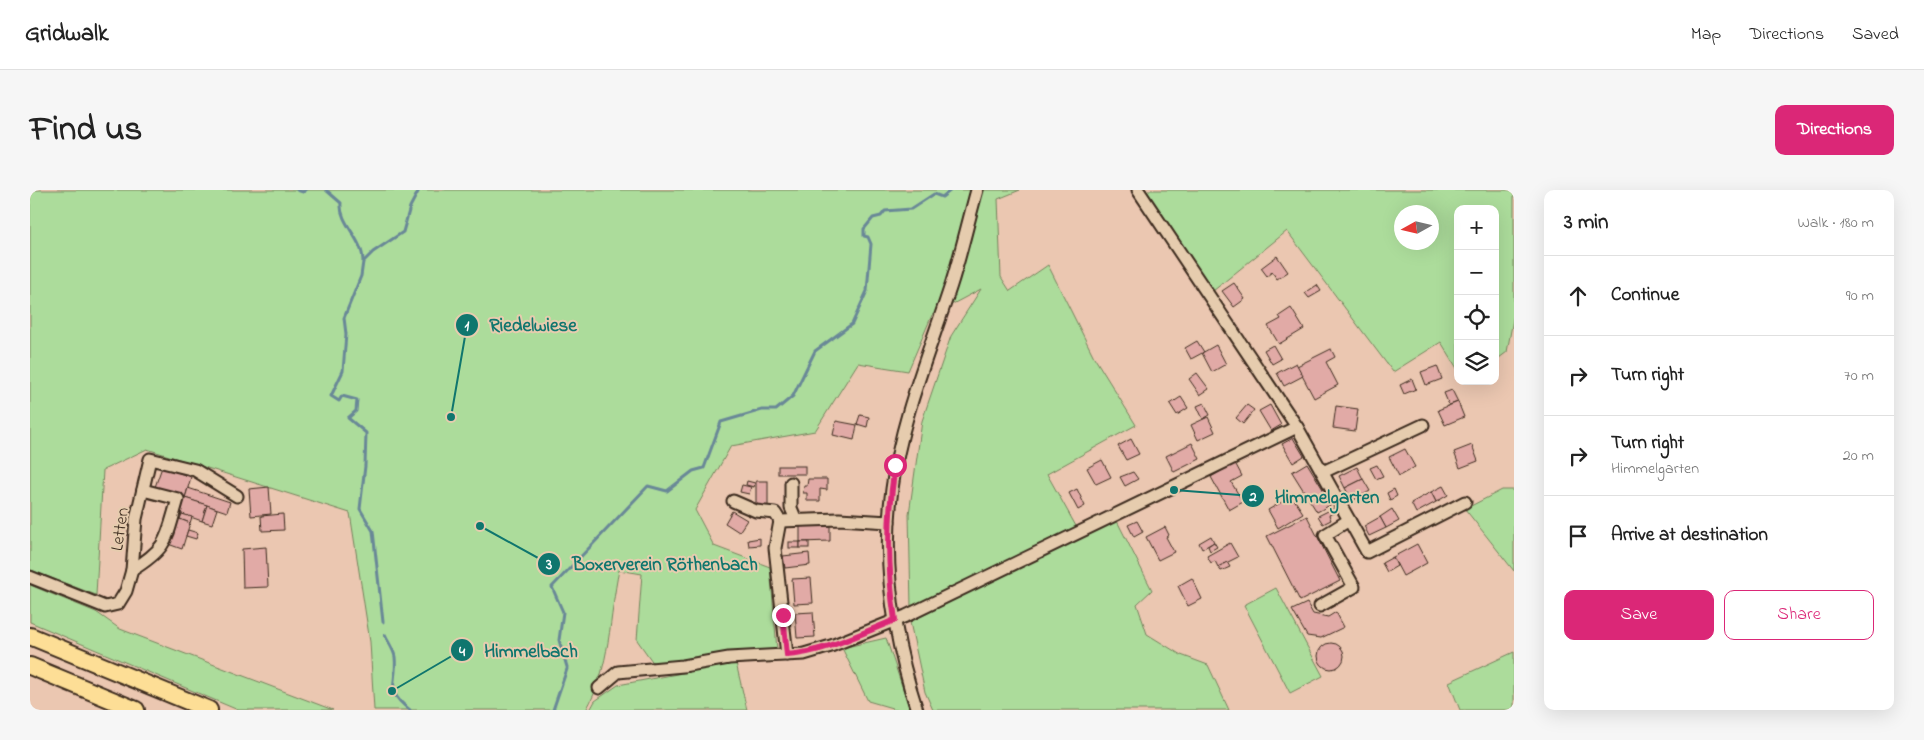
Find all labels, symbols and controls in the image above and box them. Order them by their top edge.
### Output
text: Gridwalk [25,17,109,52]
text: Map [1691,22,1721,48]
text: Directions [1749,22,1824,48]
text: Saved [1852,22,1899,48]
text: Find us [30,105,142,156]
button: Directions [1775,105,1894,155]
north arrow [1394,205,1439,250]
map controls [1454,205,1499,385]
button: + [1454,205,1499,250]
text: 3 min [1564,208,1608,238]
text: Walk · 180 m [1797,211,1874,235]
button: − [1454,250,1499,295]
icon: ahead [1564,282,1592,310]
text: Continue [1611,282,1679,309]
text: 90 m [1846,284,1874,308]
button: locate [1454,295,1499,340]
callout: Riedelwiese [455,308,587,342]
text: Riedelwiese [489,313,577,340]
text: 1 [465,315,470,337]
button: layers [1454,340,1499,385]
icon: right [1564,362,1592,390]
text: Turn right [1611,362,1684,389]
text: 70 m [1844,364,1874,388]
text: Turn right [1611,430,1684,457]
icon: right [1564,442,1592,470]
text: 20 m [1843,444,1874,468]
route start [884,454,907,477]
text: Himmelgarten [1611,457,1699,481]
callout: Himmelgarten [1240,479,1390,513]
text: Himmelgarten [1275,485,1379,514]
text: 2 [1248,486,1257,508]
street label: Letten [105,506,137,553]
icon: arrive [1564,522,1592,550]
text: Arrive at destination [1611,522,1768,549]
callout: Boxerverein Röthenbach [537,547,767,581]
text: Boxerverein Röthenbach [571,552,758,579]
text: 3 [545,554,552,576]
button: Save [1564,590,1714,640]
button: Share [1724,590,1874,640]
route end [772,604,795,627]
callout: Himmelbach [450,633,588,667]
text: Himmelbach [484,639,578,666]
text: 4 [458,641,466,663]

